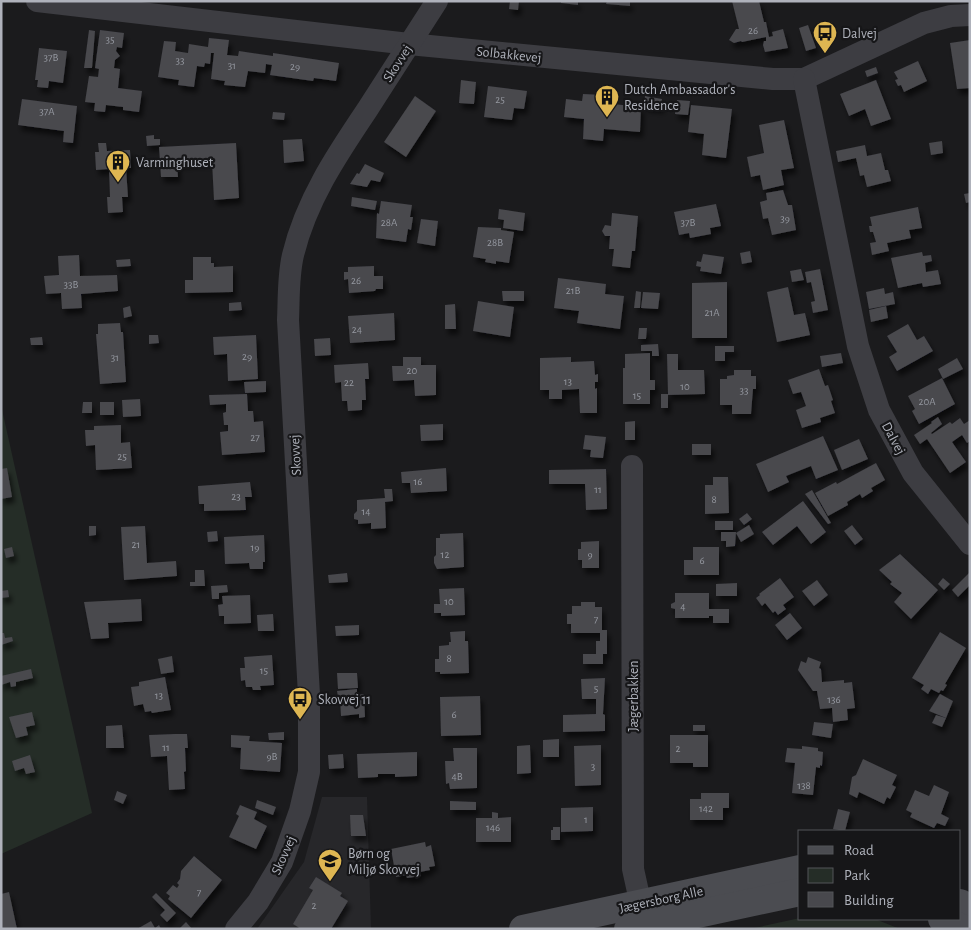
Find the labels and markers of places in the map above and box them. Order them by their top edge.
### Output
bus stop icon: Dalvej [812,20,838,54]
place label: Dalvej [842,27,877,41]
place label: Dutch Ambassador's Residence [624,83,735,113]
building icon: Dutch Ambassador's Residence [594,84,620,118]
building icon: Varminghuset [105,149,131,183]
place label: Varminghuset [136,156,214,170]
bus stop icon: Skovvej 11 [287,686,313,720]
place label: Skovvej 11 [318,693,371,707]
place label: Børn og Miljø Skovvej [348,847,420,877]
school or university icon: Børn og Miljø Skovvej [317,848,343,882]

